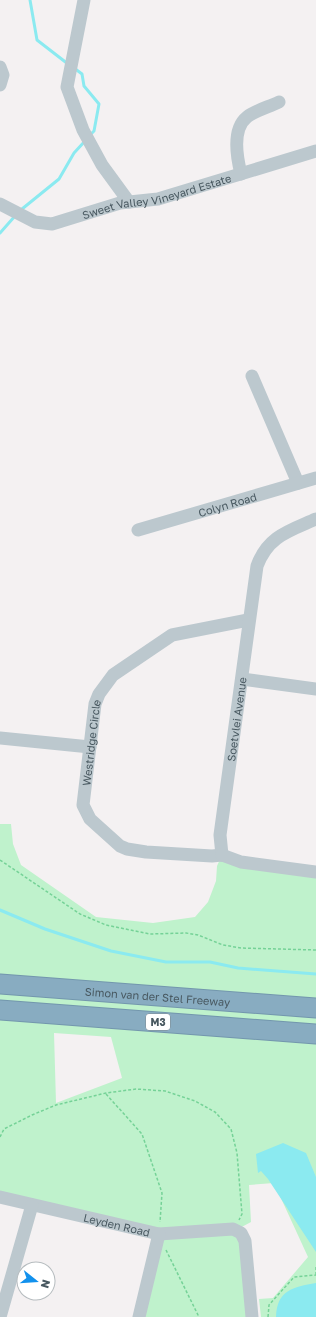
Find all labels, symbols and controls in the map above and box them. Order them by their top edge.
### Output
street label: Sweet Valley Vineyard Estate [80,171,233,221]
street label: Colyn Road [197,489,258,519]
street label: Soetvlei Avenue [224,676,248,762]
street label: Westridge Circle [79,697,103,787]
street label: Simon van der Stel Freeway [84,984,231,1008]
road number: M3 [146,1014,170,1030]
street label: Leyden Road [82,1210,151,1238]
north arrow [16,1261,56,1301]
text: N [39,1278,53,1290]

